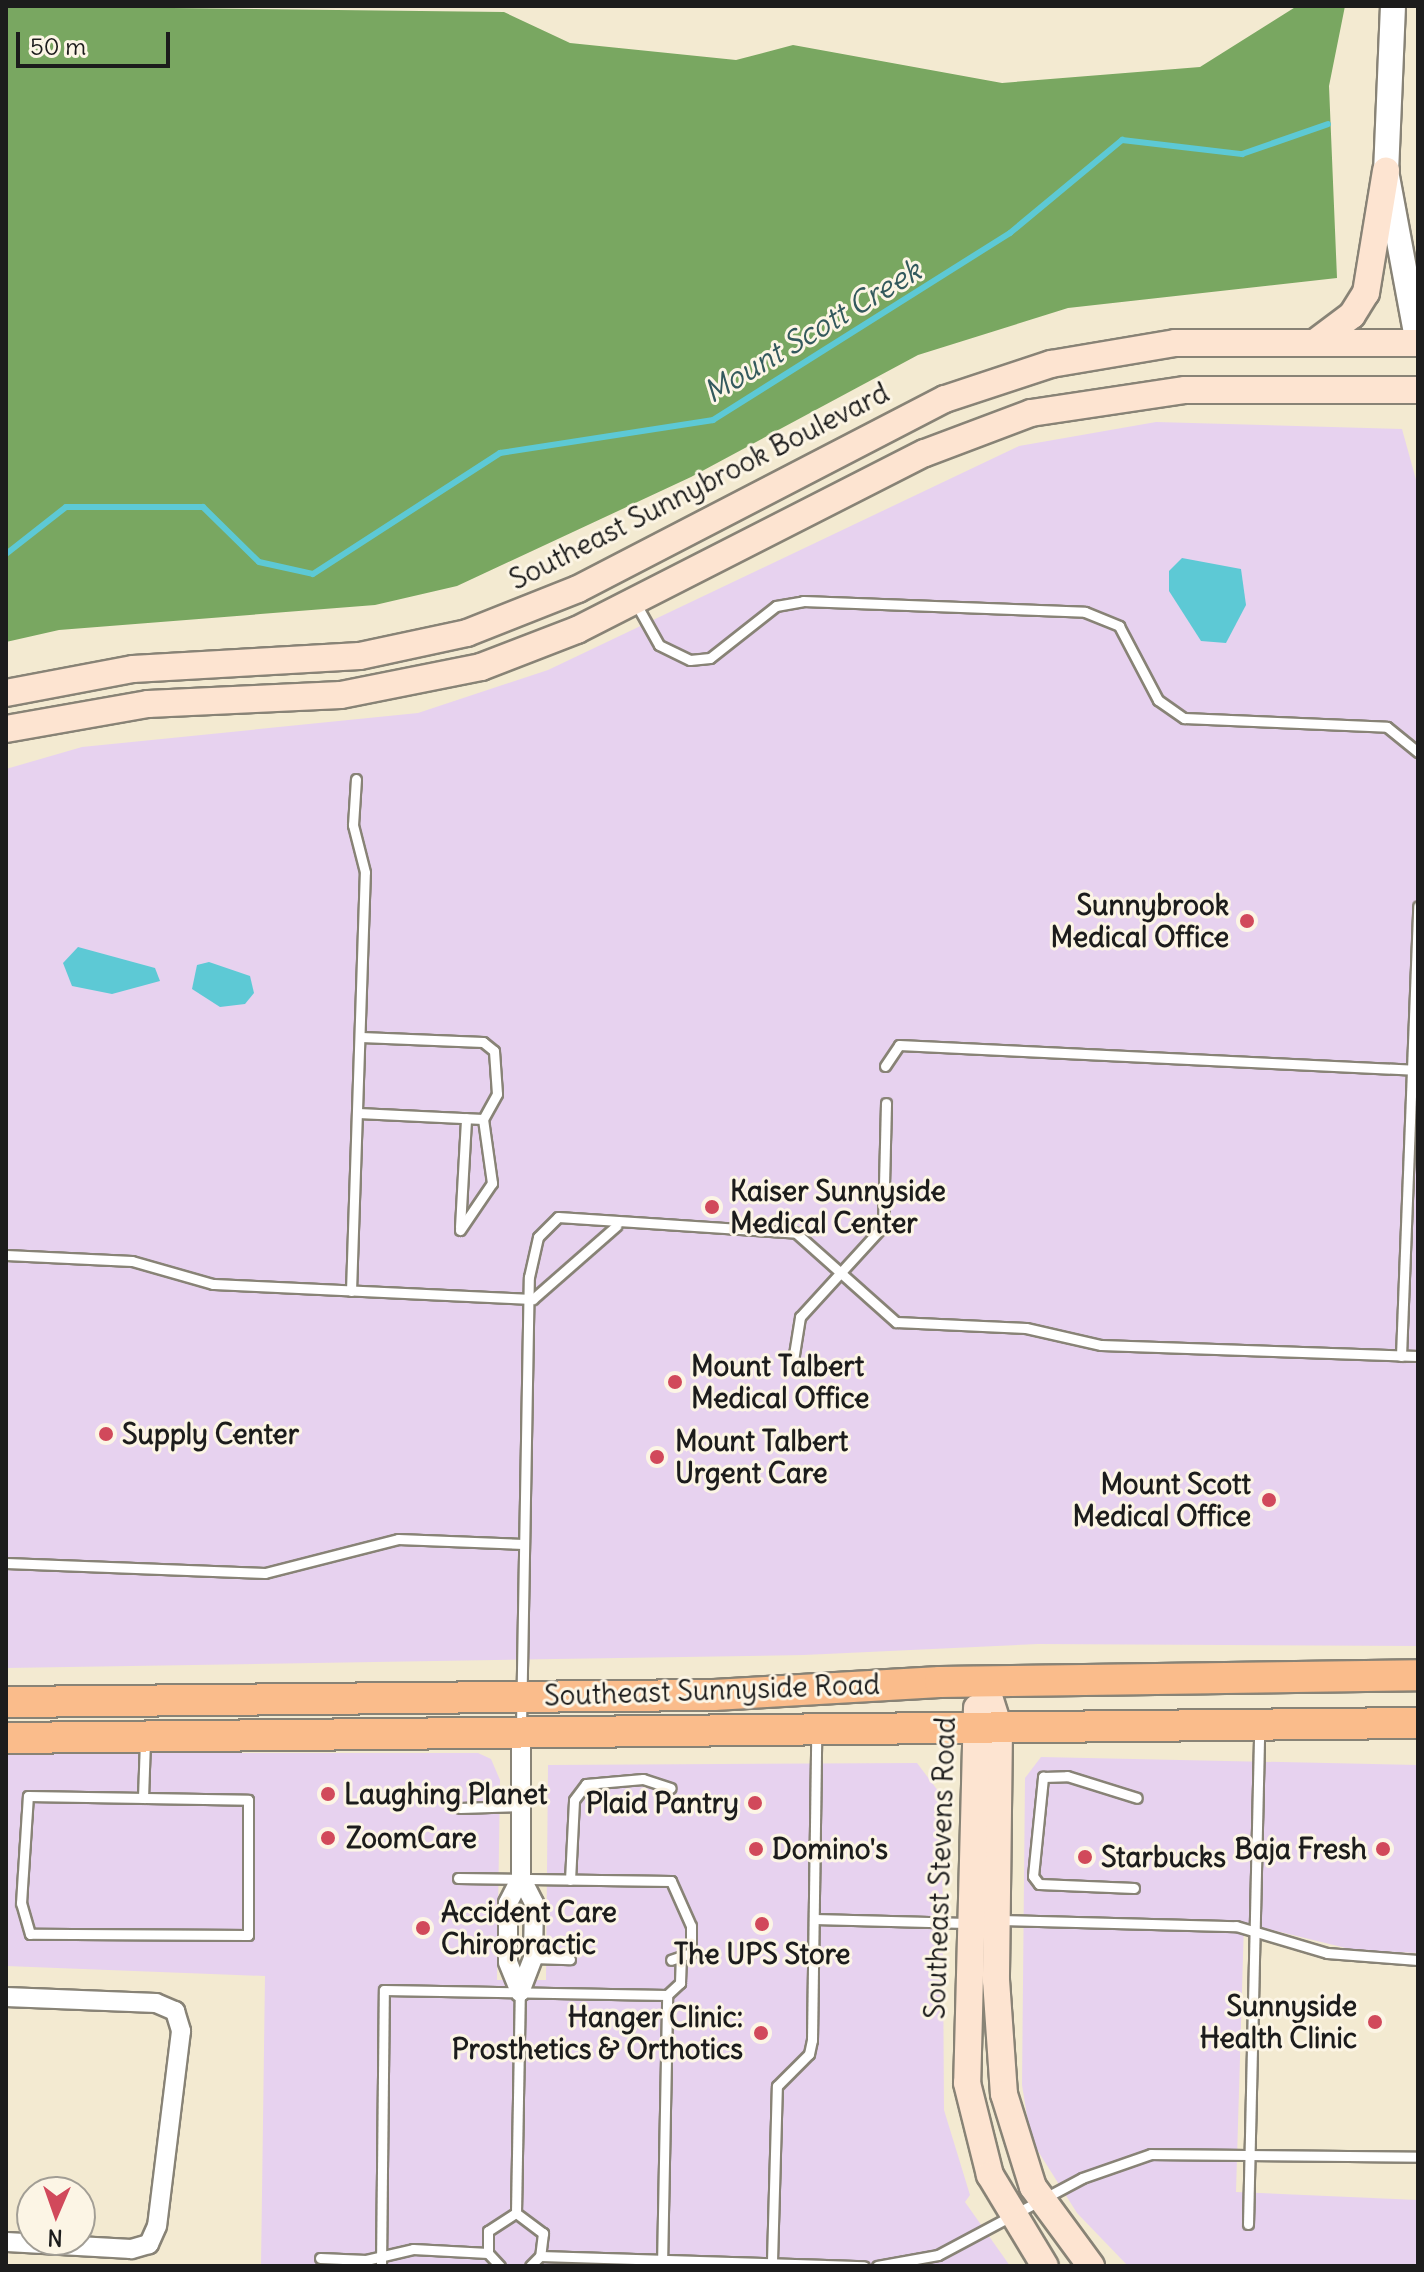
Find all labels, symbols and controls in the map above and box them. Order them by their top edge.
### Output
scale bar [20,16,174,66]
text: 50 m [30,31,86,61]
water label: Mount Scott Creek [697,252,927,410]
street label: Southeast Sunnybrook Boulevard [504,375,894,597]
place label: Sunnybrook Medical Office [1051,888,1229,954]
marker: Sunnybrook Medical Office [1236,910,1258,932]
place label: Kaiser Sunnyside Medical Center [730,1174,946,1240]
marker: Kaiser Sunnyside Medical Center [701,1196,723,1218]
place label: Mount Talbert Medical Office [691,1349,869,1415]
marker: Mount Talbert Medical Office [666,1373,684,1391]
place label: Supply Center [122,1417,299,1451]
place label: Mount Talbert Urgent Care [675,1424,848,1490]
marker: Supply Center [97,1425,115,1443]
marker: Mount Talbert Urgent Care [646,1446,668,1468]
place label: Mount Scott Medical Office [1073,1467,1251,1533]
marker: Mount Scott Medical Office [1258,1489,1280,1511]
street label: Southeast Sunnyside Road [544,1667,880,1713]
street label: Southeast Stevens Road [918,1716,962,2020]
place label: Laughing Planet [344,1777,548,1811]
marker: Laughing Planet [319,1785,337,1803]
place label: Plaid Pantry [586,1786,739,1820]
marker: Plaid Pantry [746,1794,764,1812]
place label: ZoomCare [346,1821,477,1855]
marker: ZoomCare [317,1827,339,1849]
place label: Domino's [772,1832,888,1866]
place label: Baja Fresh [1235,1832,1367,1866]
marker: Domino's [747,1840,765,1858]
place label: Starbucks [1101,1840,1226,1874]
marker: Baja Fresh [1374,1840,1392,1858]
marker: Starbucks [1076,1848,1094,1866]
place label: Accident Care Chiropractic [441,1895,617,1961]
marker: The UPS Store [753,1915,771,1933]
marker: Accident Care Chiropractic [412,1917,434,1939]
place label: The UPS Store [674,1937,850,1971]
place label: Sunnyside Health Clinic [1200,1989,1357,2055]
place label: Hanger Clinic: Prosthetics & Orthotics [452,2000,743,2066]
marker: Sunnyside Health Clinic [1364,2011,1386,2033]
marker: Hanger Clinic: Prosthetics & Orthotics [750,2022,772,2044]
north arrow [16,2176,96,2256]
text: N [47,2224,63,2252]

